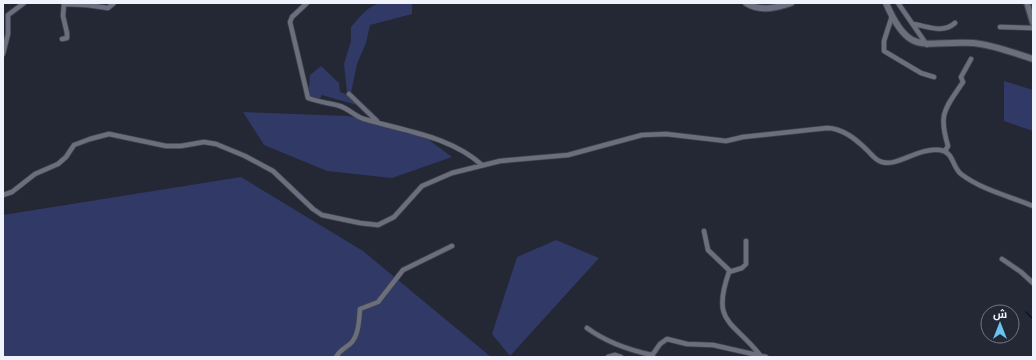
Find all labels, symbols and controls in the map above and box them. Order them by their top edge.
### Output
north arrow [980,304,1020,344]
text: ش [993,308,1007,321]

